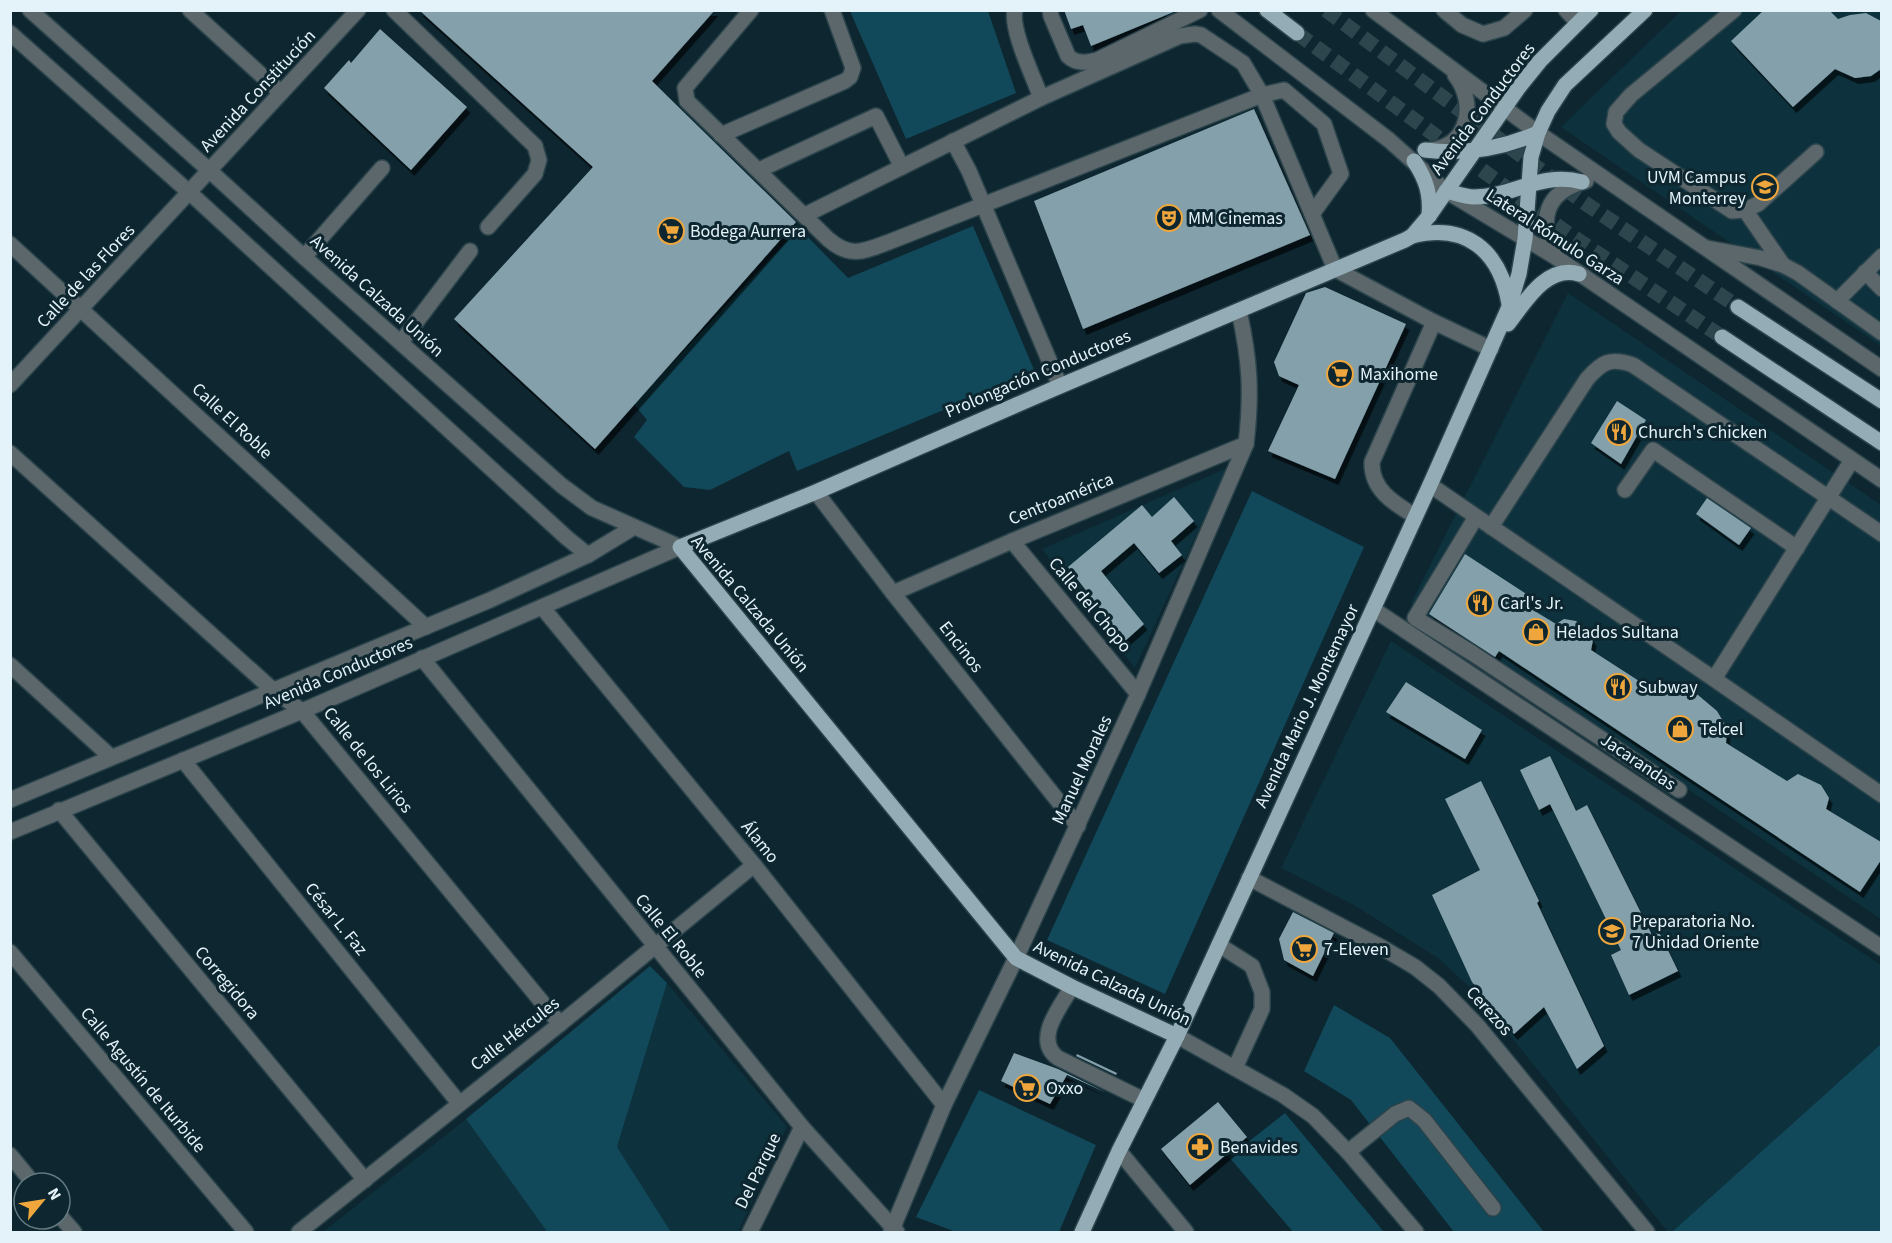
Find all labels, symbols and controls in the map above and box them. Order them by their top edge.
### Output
street label: Avenida Constitución [194,24,322,158]
street label: Avenida Conductores [1425,38,1541,180]
place label: UVM Campus Monterrey [1647,165,1747,211]
school or university icon: UVM Campus Monterrey [1750,172,1780,202]
street label: Lateral Rómulo Garza [1481,183,1629,291]
theatre icon: MM Cinemas [1154,203,1184,233]
place label: MM Cinemas [1188,206,1283,231]
supermarket icon: Bodega Aurrera [656,216,686,246]
street label: Calle de las Flores [31,218,141,334]
place label: Bodega Aurrera [690,219,806,244]
street label: Avenida Calzada Unión [305,229,449,363]
street label: Prolongación Conductores [941,323,1135,425]
supermarket icon: Maxihome [1325,359,1355,389]
place label: Maxihome [1360,362,1438,387]
street label: Calle El Roble [186,377,278,465]
restaurant icon: Church's Chicken [1604,417,1634,447]
place label: Church's Chicken [1638,420,1767,445]
street label: Centroamérica [1005,467,1117,531]
street label: Avenida Calzada Unión [685,530,815,678]
street label: Calle del Chopo [1043,552,1137,658]
restaurant icon: Carl's Jr. [1465,588,1495,618]
place label: Carl's Jr. [1500,591,1564,616]
street label: Avenida Mario J. Montemayor [1249,599,1366,812]
street label: Encinos [933,616,989,678]
shop icon: Helados Sultana [1521,617,1551,647]
place label: Helados Sultana [1556,620,1679,645]
street label: Avenida Conductores [260,630,416,716]
restaurant icon: Subway [1603,672,1633,702]
place label: Subway [1638,675,1698,700]
street label: Calle de los Lirios [317,702,419,818]
street label: Manuel Morales [1046,711,1118,829]
shop icon: Telcel [1665,714,1695,744]
place label: Telcel [1700,717,1743,742]
street label: Jacarandas [1595,728,1681,796]
street label: Álamo [735,815,785,869]
street label: César L. Faz [299,877,373,961]
street label: Calle El Roble [629,888,713,984]
place label: Preparatoria No. 7 Unidad Oriente [1632,909,1759,955]
school or university icon: Preparatoria No. 7 Unidad Oriente [1597,916,1627,946]
street label: Avenida Calzada Unión [1029,934,1195,1032]
supermarket icon: 7-Eleven [1289,934,1319,964]
place label: 7-Eleven [1324,937,1389,962]
street label: Corregidora [189,941,265,1025]
street label: Cerezos [1460,981,1518,1041]
street label: Calle Hércules [465,991,565,1077]
street label: Calle Agustín de Iturbide [74,1002,212,1158]
supermarket icon: Oxxo [1012,1073,1042,1103]
place label: Oxxo [1046,1076,1083,1101]
street label: Del Parque [729,1129,787,1213]
pharmacy icon: Benavides [1185,1132,1215,1162]
place label: Benavides [1220,1135,1298,1160]
north arrow [12,1171,72,1231]
text: N [42,1184,66,1204]

